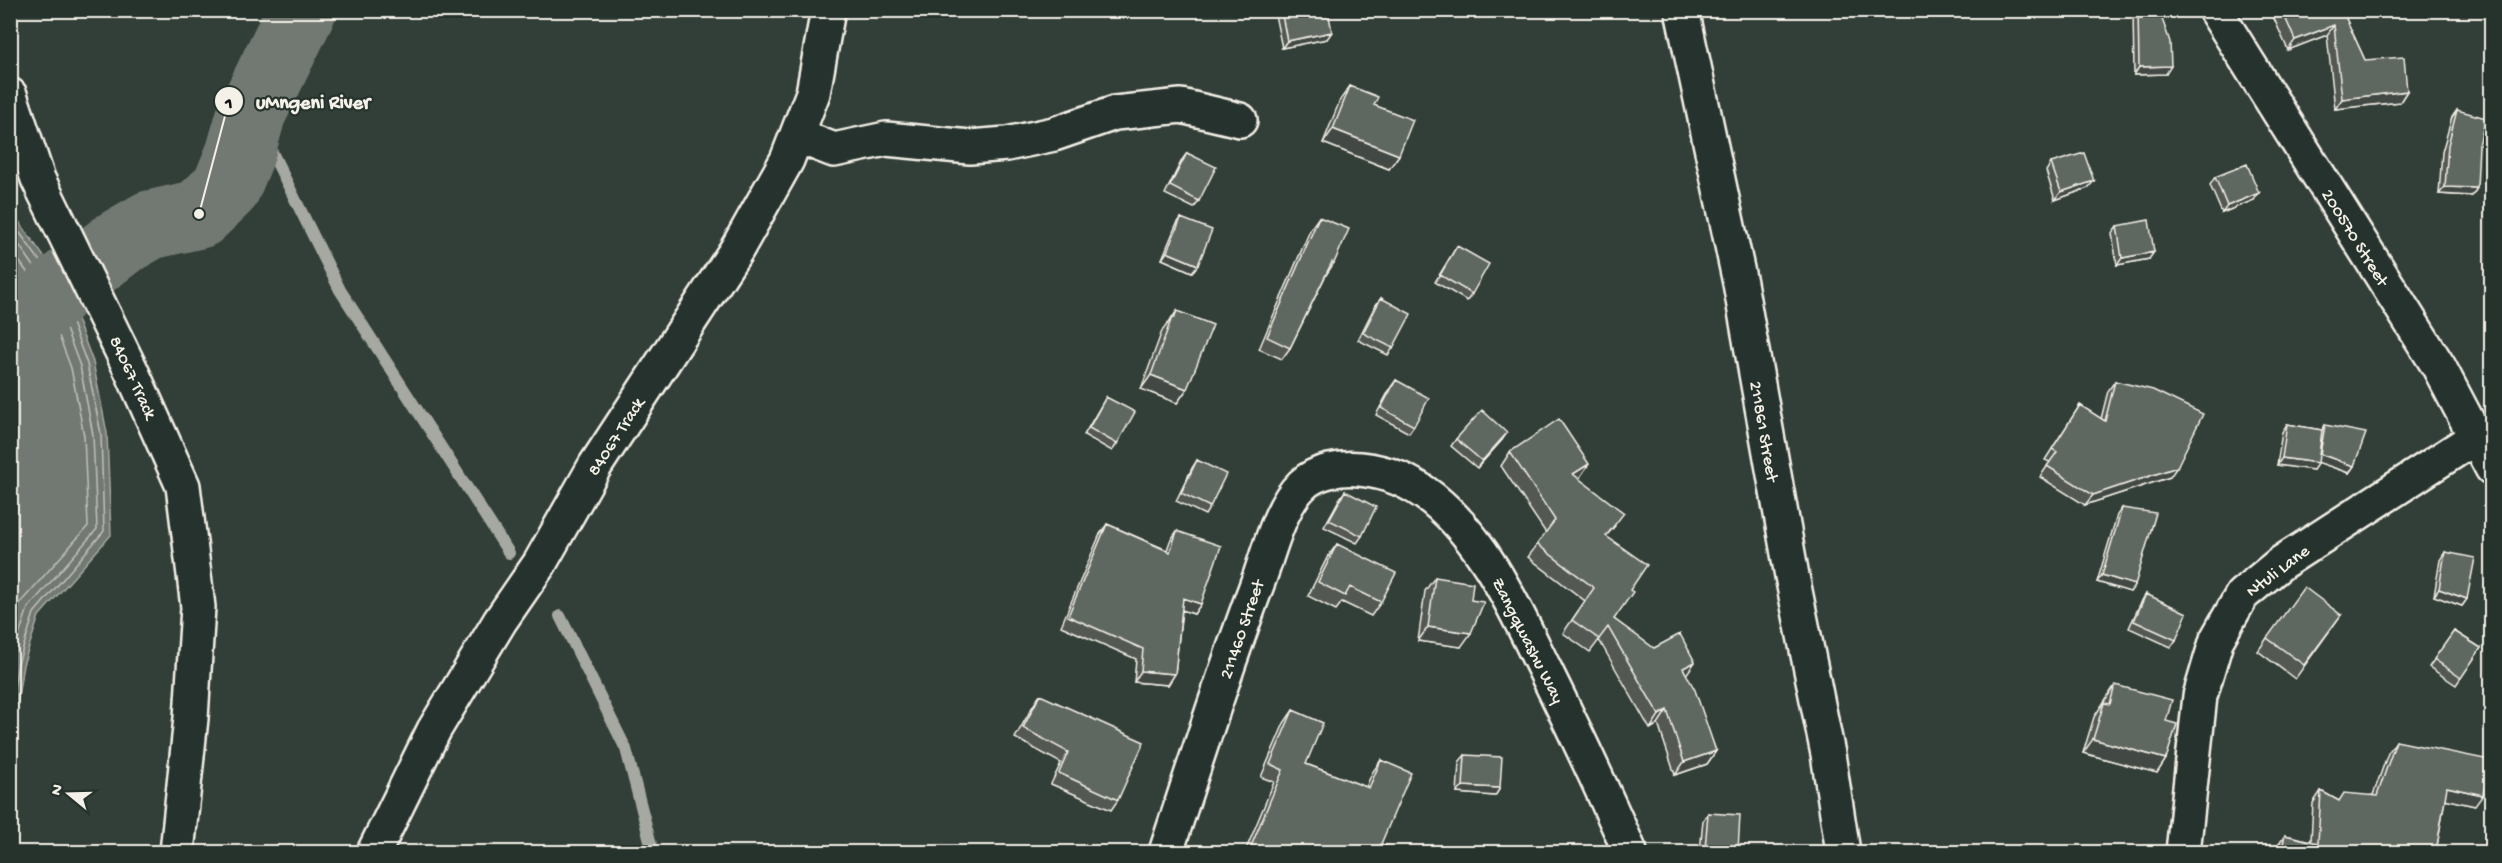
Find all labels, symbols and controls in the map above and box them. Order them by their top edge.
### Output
callout: uMngeni River [214,82,382,120]
text: uMngeni River [256,93,372,116]
text: 1 [224,94,233,115]
street label: 200570 Street [2316,186,2393,292]
street label: 84067 Track [103,333,161,425]
street label: 211861 Street [1743,379,1782,485]
street label: 84067 Track [584,393,651,480]
street label: Ntuli Lane [2243,541,2315,603]
street label: Zangqwashu Way [1486,575,1568,708]
street label: 211460 Street [1217,576,1271,682]
north arrow [39,764,99,824]
text: N [47,782,69,798]

